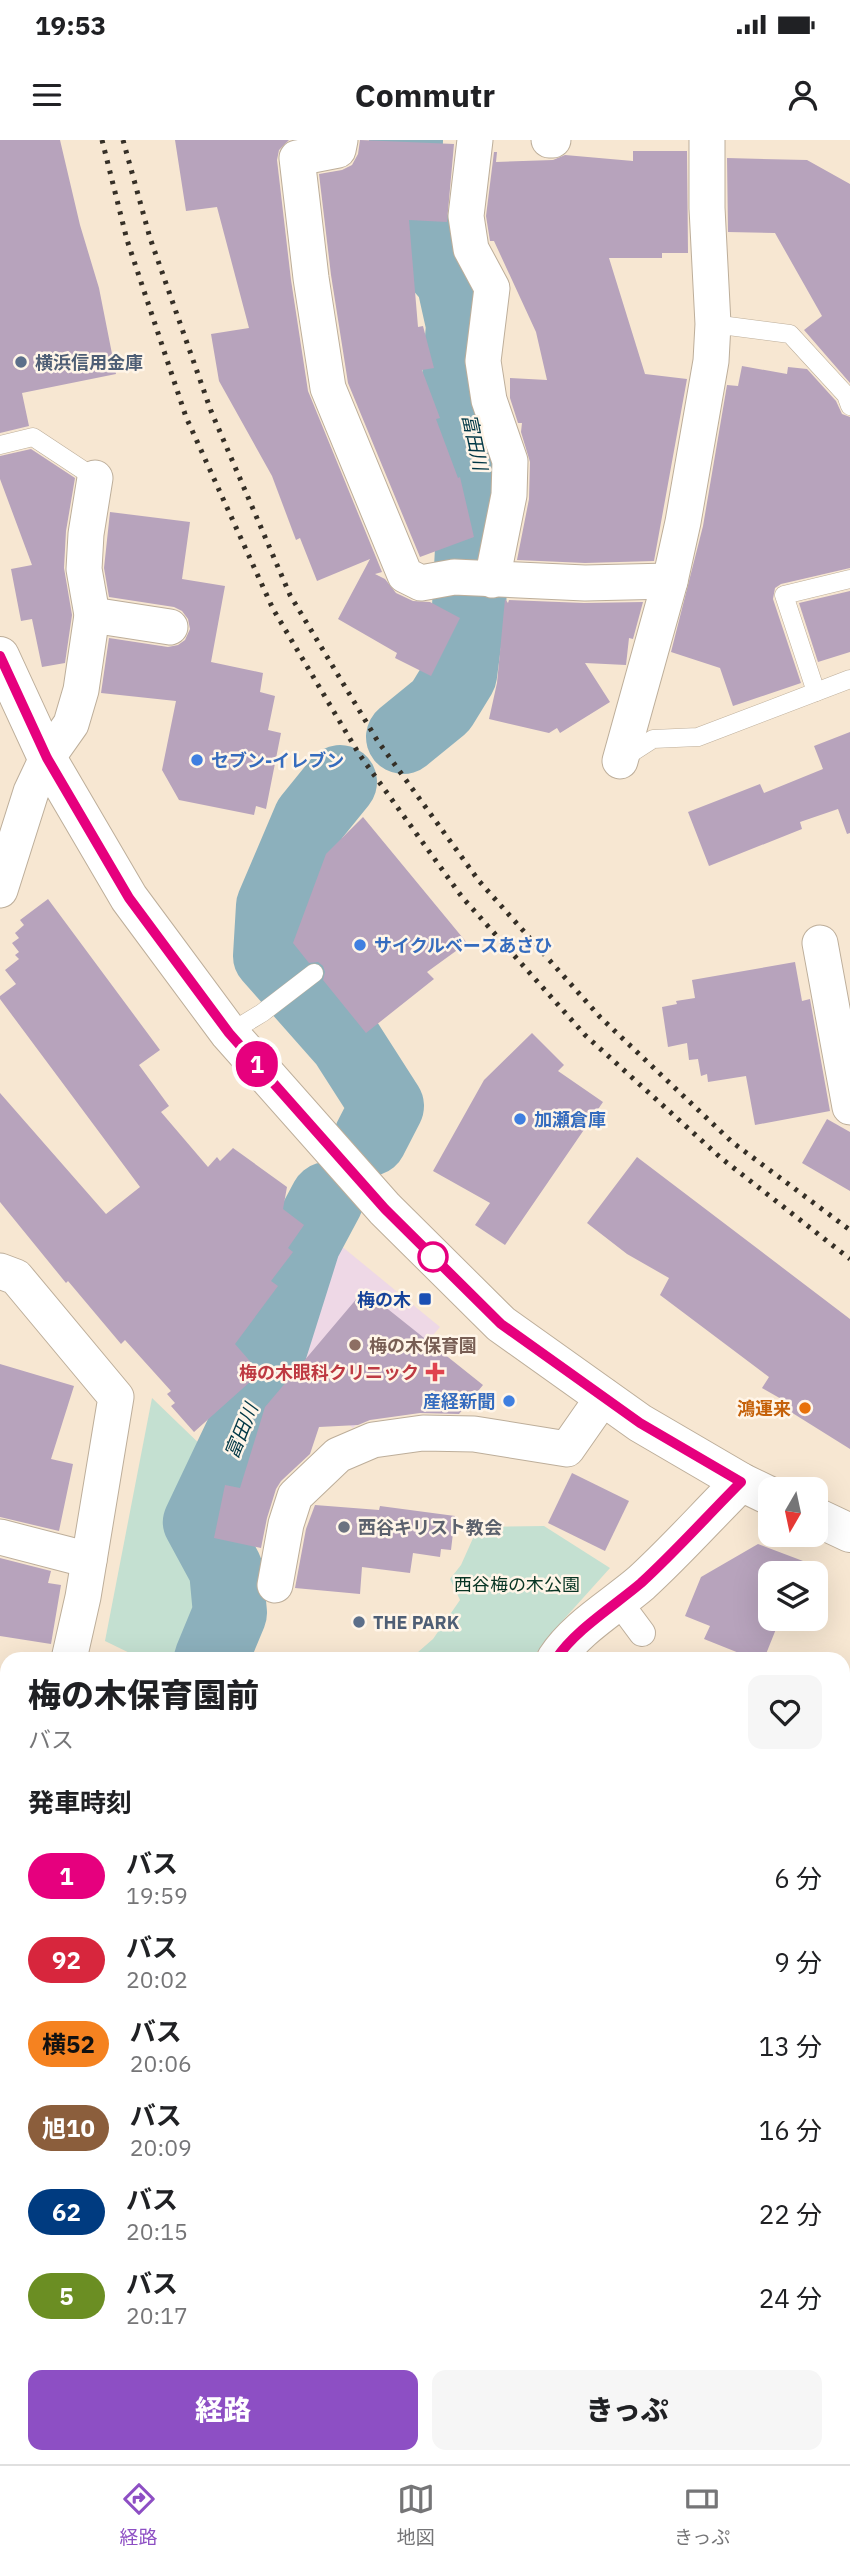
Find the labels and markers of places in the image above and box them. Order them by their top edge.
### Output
place label: 横浜信用金庫 [35,351,143,374]
marker: 横浜信用金庫 [13,354,29,370]
place label: セブン-イレブン [211,749,344,772]
marker: セブン-イレブン [189,752,205,768]
place label: サイクルベースあさひ [374,934,552,957]
marker: サイクルベースあさひ [352,937,368,953]
place label: 加瀬倉庫 [534,1108,606,1131]
marker: 加瀬倉庫 [512,1111,528,1127]
unlabelled marker [418,1242,448,1272]
place label: 梅の木 [357,1288,411,1311]
marker: 梅の木 [417,1291,433,1307]
place label: 梅の木保育園 [369,1334,477,1357]
marker: 梅の木保育園 [347,1337,363,1353]
place label: 梅の木眼科クリニック [239,1361,419,1384]
marker: 梅の木眼科クリニック [425,1362,445,1382]
place label: 産経新聞 [423,1390,495,1413]
marker: 産経新聞 [501,1393,517,1409]
place label: 鴻運来 [737,1397,791,1420]
marker: 鴻運来 [797,1400,813,1416]
place label: 西谷キリスト教会 [358,1516,502,1539]
marker: 西谷キリスト教会 [336,1519,352,1535]
place label: THE PARK [373,1611,460,1634]
marker: THE PARK [351,1614,367,1630]

